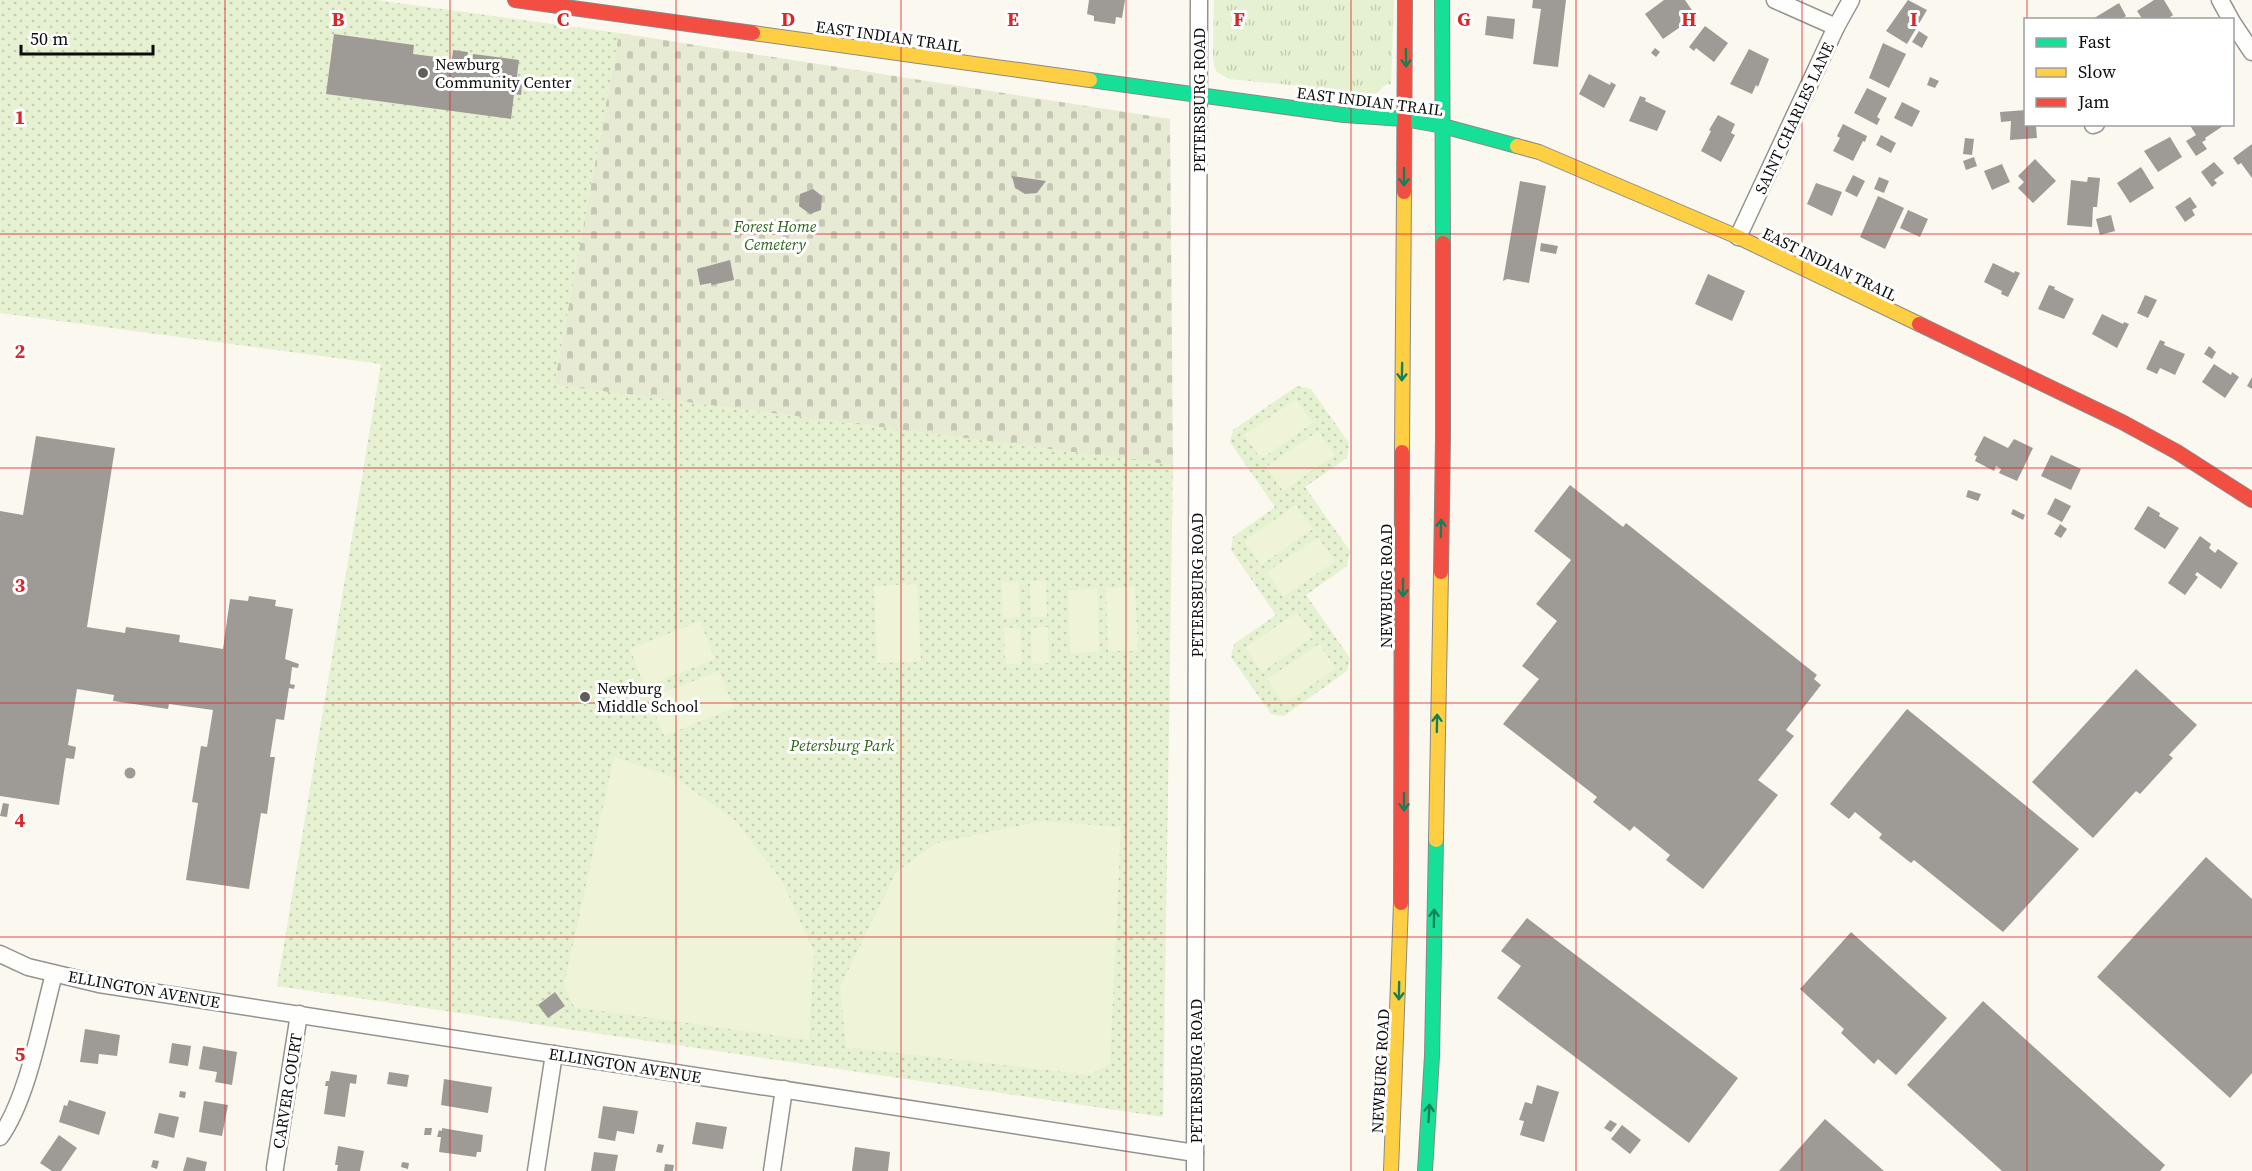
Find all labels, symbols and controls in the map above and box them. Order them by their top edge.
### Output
text: B [331,5,345,33]
text: C [557,5,569,33]
text: D [781,5,795,33]
text: E [1007,5,1019,33]
text: F [1233,5,1245,33]
text: G [1457,5,1471,33]
text: H [1681,5,1697,33]
text: I [1910,5,1918,33]
street label: EAST INDIAN TRAIL [814,15,964,57]
scale bar [21,18,153,56]
legend [2024,18,2234,126]
text: 50 m [30,26,68,51]
street label: PETERSBURG ROAD [1188,28,1210,172]
text: Fast [2078,29,2111,54]
street label: SAINT CHARLES LANE [1749,38,1839,197]
one-way arrow [1400,48,1412,68]
place label: Newburg Community Center [435,53,572,93]
text: Slow [2078,59,2116,84]
marker: Newburg Community Center [416,66,430,80]
street label: EAST INDIAN TRAIL [1295,81,1445,121]
text: Jam [2077,89,2110,114]
text: 1 [15,103,25,131]
one-way arrow [1398,167,1410,187]
park label: Forest Home Cemetery [733,215,817,255]
street label: EAST INDIAN TRAIL [1759,222,1901,306]
text: 2 [15,337,26,365]
one-way arrow [1396,362,1408,382]
street label: PETERSBURG ROAD [1186,513,1208,657]
one-way arrow [1435,518,1447,538]
street label: NEWBURG ROAD [1375,524,1397,648]
text: 3 [15,571,26,599]
one-way arrow [1397,578,1409,598]
place label: Newburg Middle School [597,677,699,717]
marker: Newburg Middle School [578,690,592,704]
one-way arrow [1431,713,1443,733]
park label: Petersburg Park [789,734,895,756]
one-way arrow [1398,791,1410,811]
text: 4 [15,806,26,834]
one-way arrow [1428,908,1440,928]
street label: ELLINGTON AVENUE [66,965,222,1013]
one-way arrow [1394,981,1405,1001]
street label: PETERSBURG ROAD [1185,999,1207,1143]
street label: NEWBURG ROAD [1366,1008,1394,1134]
street label: CARVER COURT [267,1031,307,1150]
text: 5 [15,1040,26,1068]
street label: ELLINGTON AVENUE [547,1042,703,1088]
one-way arrow [1424,1103,1435,1123]

